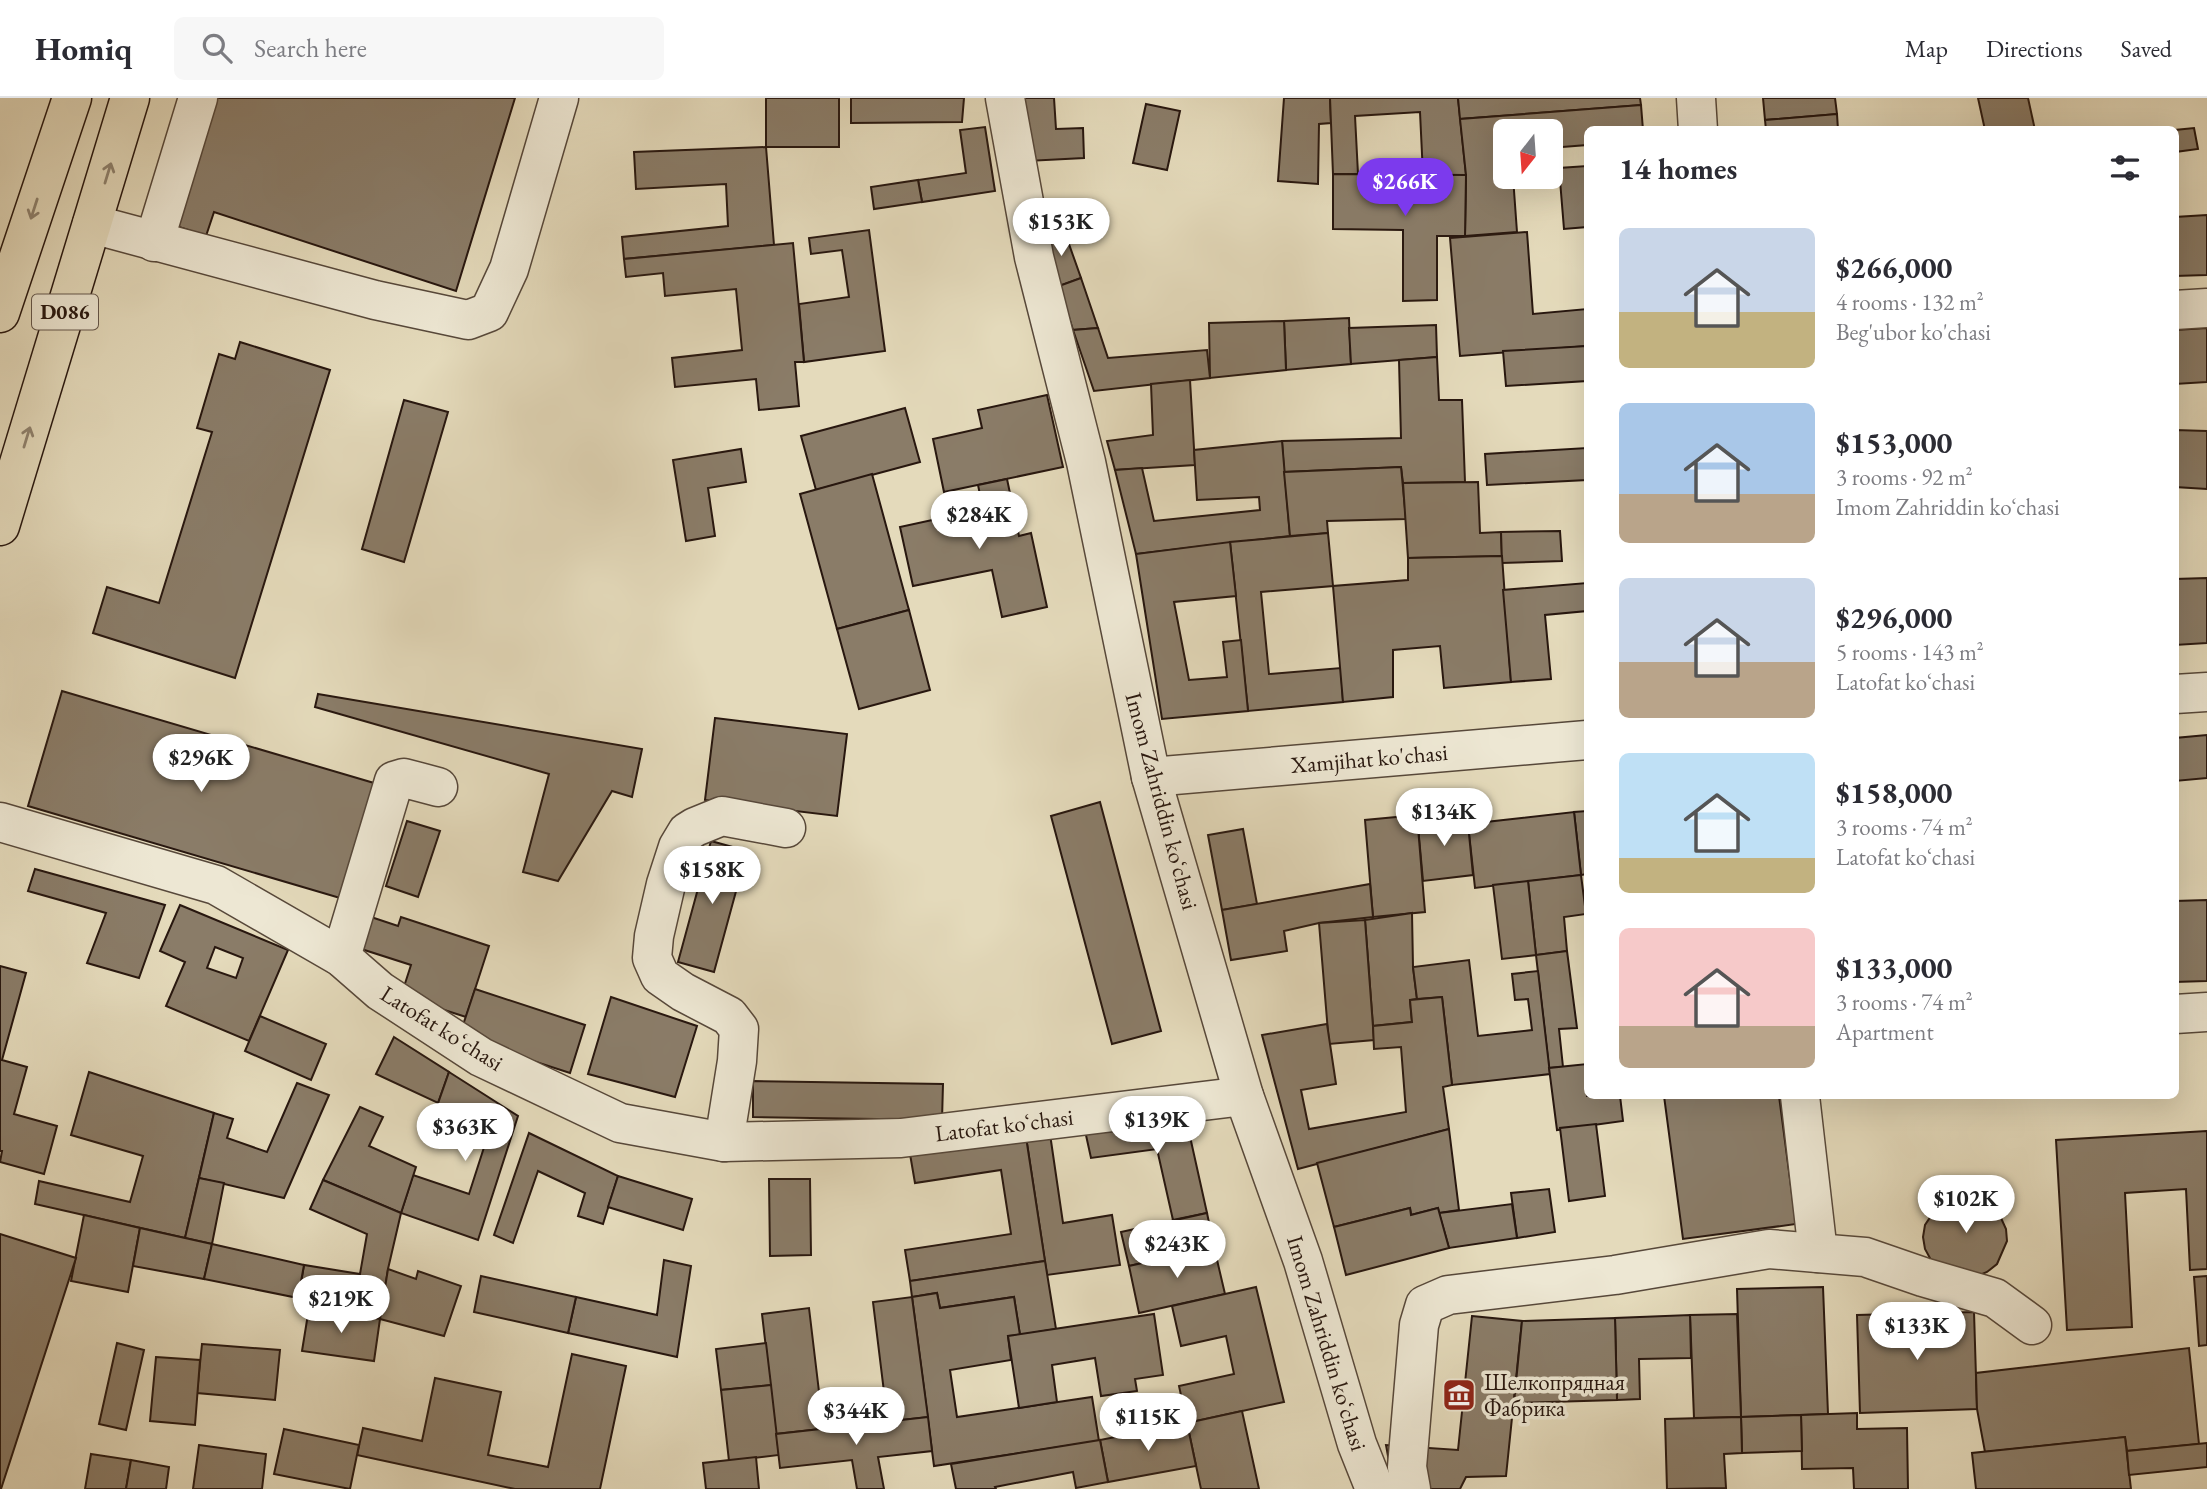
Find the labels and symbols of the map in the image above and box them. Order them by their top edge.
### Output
north arrow [1493,119,1563,189]
pin: $266K [1356,158,1454,218]
one-way arrow [102,162,115,184]
one-way arrow [27,198,40,220]
pin: $153K [1012,198,1110,258]
road number: D086 [32,294,98,330]
one-way arrow [21,426,34,448]
pin: $284K [930,491,1028,551]
street label: Imom Zahriddin koʻchasi [1119,689,1206,913]
pin: $296K [152,734,250,794]
street label: Xamjihat ko'chasi [1289,737,1449,780]
pin: $134K [1395,788,1493,848]
pin: $158K [663,846,761,906]
street label: Latofat koʻchasi [375,978,509,1078]
pin: $139K [1108,1096,1206,1156]
street label: Latofat koʻchasi [933,1102,1075,1148]
pin: $363K [416,1104,514,1163]
pin: $102K [1917,1176,2015,1235]
pin: $243K [1128,1220,1226,1280]
street label: Imom Zahriddin koʻchasi [1280,1232,1374,1455]
pin: $219K [292,1276,390,1335]
pin: $133K [1868,1302,1966,1362]
place label: Шелкопрядная Фабрика [1484,1367,1625,1423]
museum icon: Шелкопрядная Фабрика [1440,1376,1478,1414]
pin: $344K [807,1388,905,1447]
pin: $115K [1099,1394,1197,1453]

